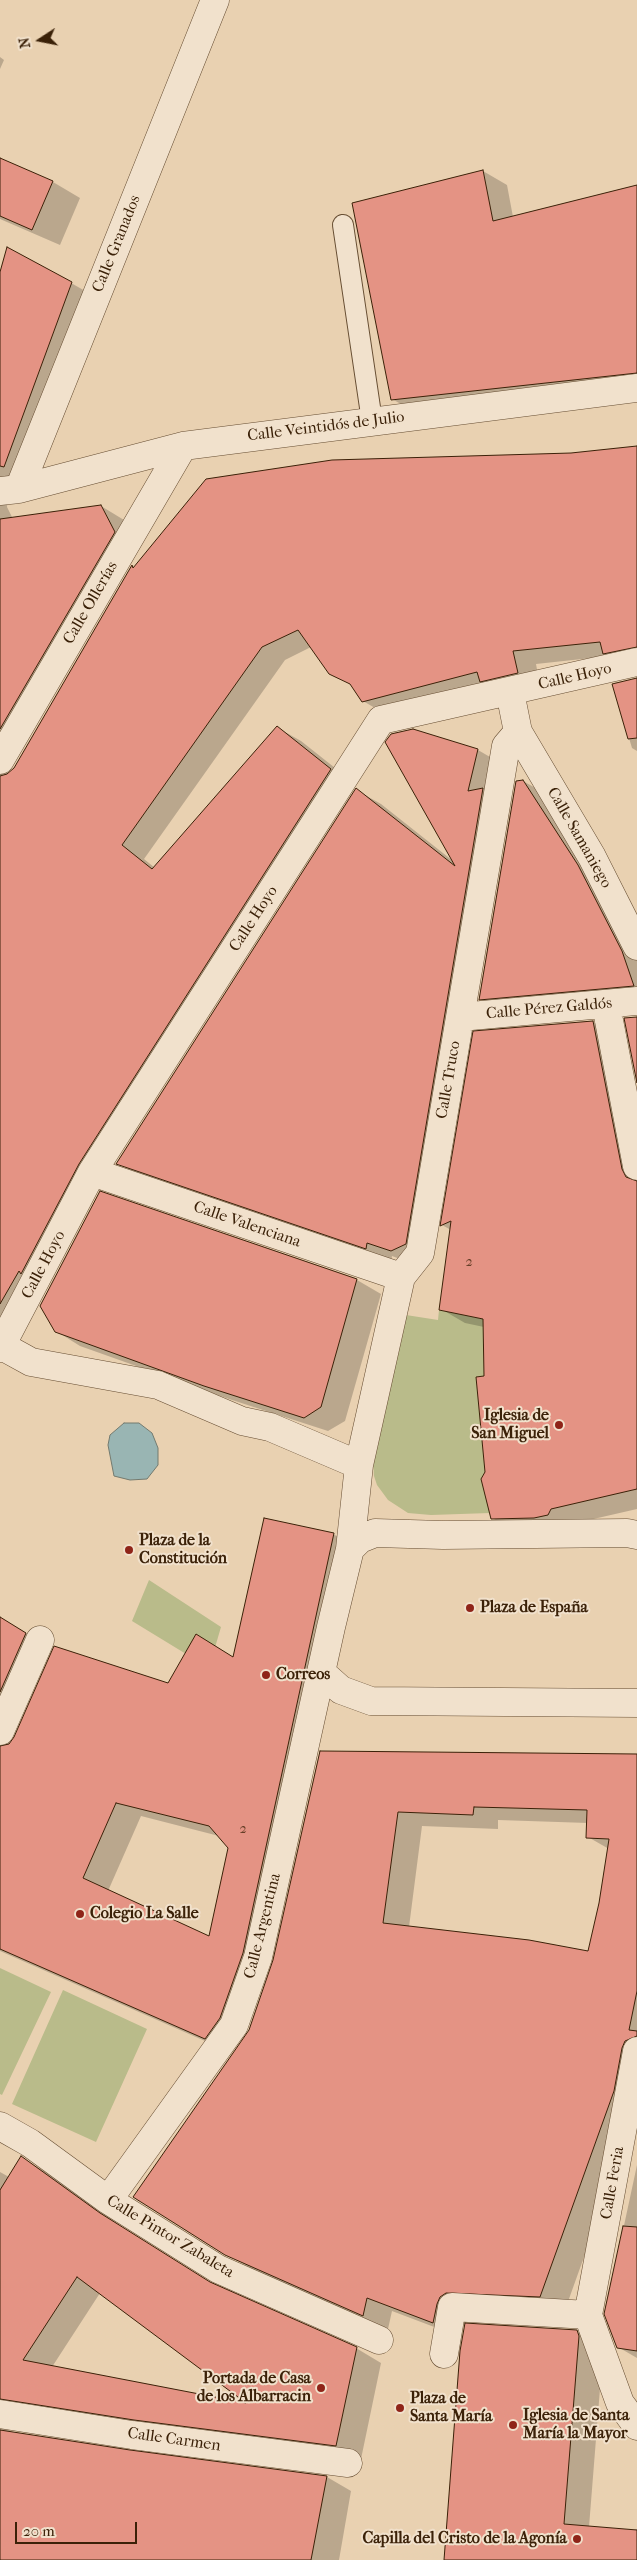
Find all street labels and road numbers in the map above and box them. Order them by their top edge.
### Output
street label: Calle Granados [89,193,145,295]
street label: Calle Veintidós de Julio [246,408,406,446]
street label: Calle Ollerías [60,558,122,648]
street label: Calle Hoyo [536,659,614,695]
street label: Calle Samaniego [542,784,616,892]
street label: Calle Hoyo [226,882,282,956]
street label: Calle Pérez Galdós [485,994,613,1024]
street label: Calle Truco [433,1039,465,1121]
street label: Calle Valenciana [191,1198,303,1252]
street label: Calle Hoyo [18,1228,70,1302]
street label: Calle Argentina [241,1871,285,1981]
street label: Calle Feria [597,2145,629,2221]
street label: Calle Pintor Zabaleta [103,2191,237,2283]
street label: Calle Carmen [126,2424,222,2456]

